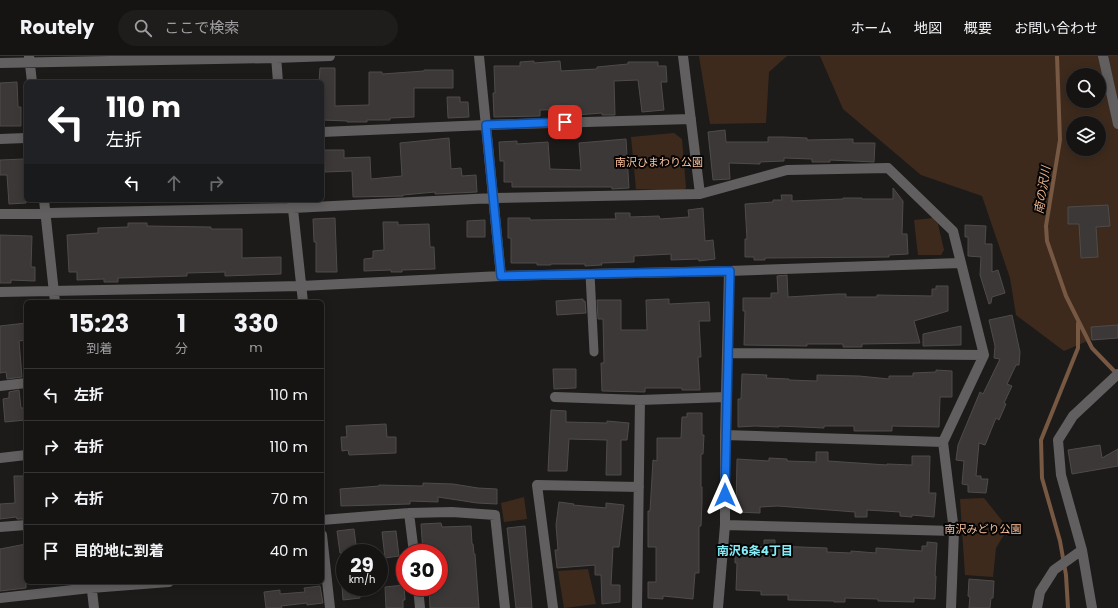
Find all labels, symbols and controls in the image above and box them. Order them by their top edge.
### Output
search box [118,10,398,46]
text: Routely [20,14,94,41]
icon: search [132,17,154,39]
text: ここで検索 [164,17,239,38]
text: ホーム [850,18,892,38]
text: 地図 [914,18,942,38]
text: 概要 [964,18,992,38]
text: お問い合わせ [1014,18,1098,38]
map controls [1066,68,1106,156]
button: search [1066,68,1106,108]
text: 110 m [106,88,181,127]
icon: left [40,96,92,148]
pin [548,105,582,139]
icon: arrive [554,111,576,133]
button: layers [1066,116,1106,156]
text: 左折 [106,127,142,152]
park label: 南沢ひまわり公園 [615,154,703,170]
water label: 南の沢川 [1030,163,1054,215]
icon: left [121,172,143,194]
icon: ahead [163,172,185,194]
icon: right [205,172,227,194]
text: 15:23 [70,307,129,340]
text: 1 [177,307,186,340]
text: 330 [234,307,278,340]
text: m [249,338,263,357]
text: 到着 [86,339,112,358]
text: 分 [175,339,188,358]
icon: left [40,384,62,406]
text: 左折 [74,384,104,405]
text: 110 m [270,384,308,405]
icon: right [40,436,62,458]
text: 右折 [74,436,104,457]
text: 110 m [270,436,308,457]
position arrow [704,474,746,516]
icon: right [40,488,62,510]
text: 右折 [74,488,104,509]
text: 70 m [271,488,308,509]
park label: 南沢みどり公園 [945,521,1022,537]
icon: arrive [40,540,62,562]
text: 目的地に到着 [74,540,164,561]
text: 40 m [270,540,308,561]
district label: 南沢6条4丁目 [717,542,793,559]
speed limit sign: 30 [396,544,448,596]
text: 29 [350,551,374,579]
text: km/h [349,572,375,587]

